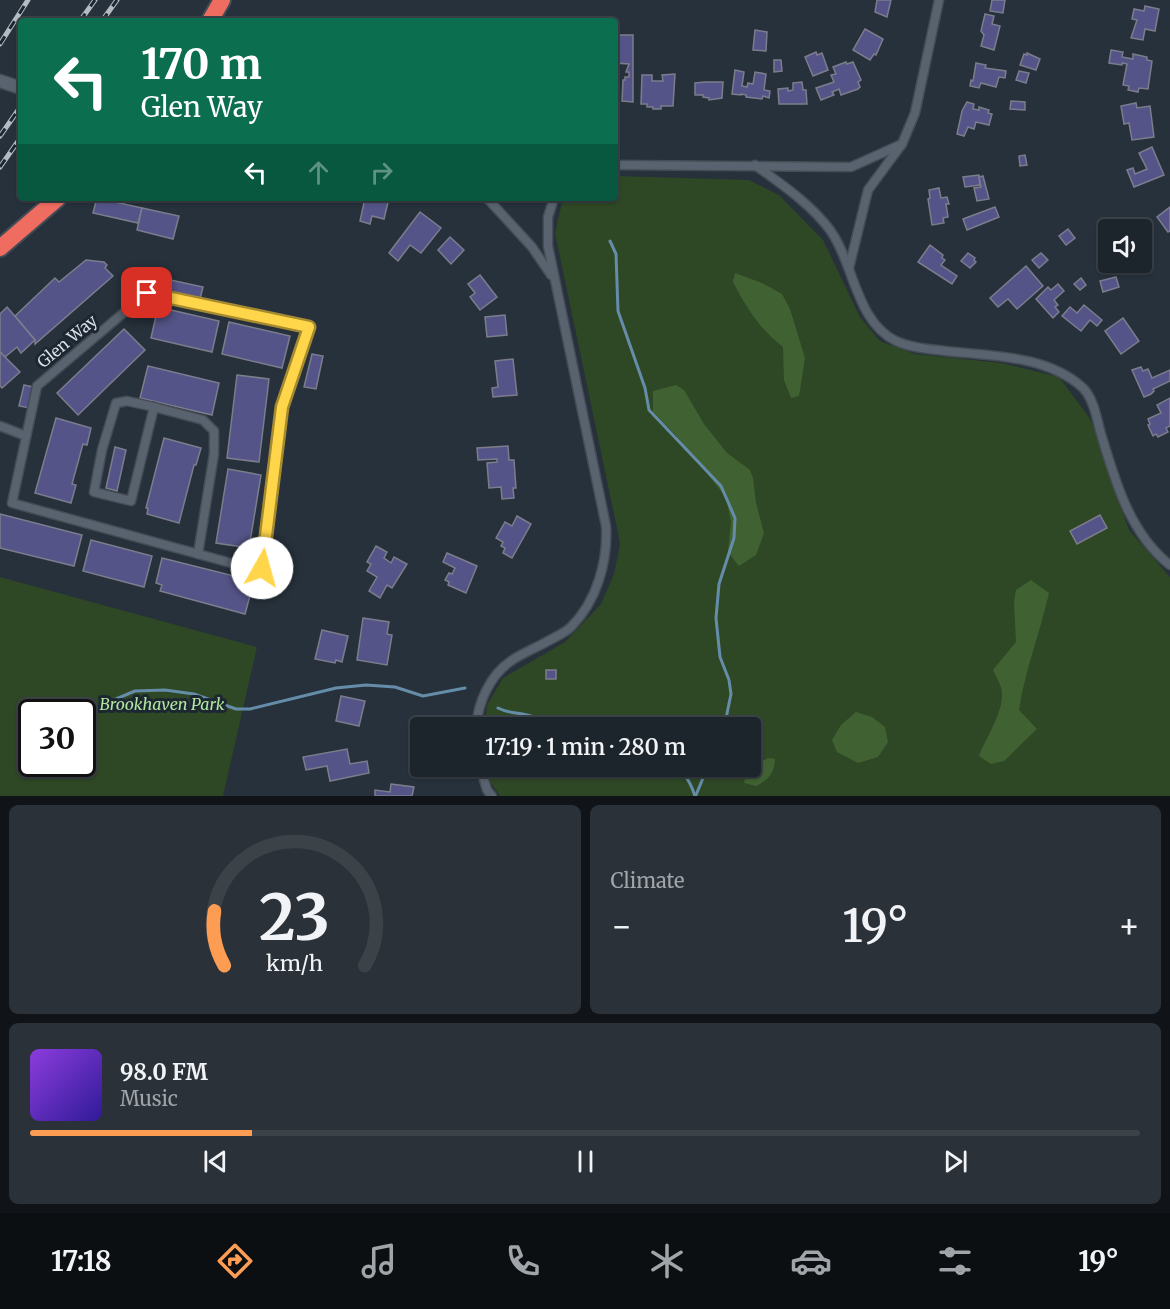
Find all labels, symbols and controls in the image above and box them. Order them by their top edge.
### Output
text: 170 m [141,38,262,90]
icon: left [42,42,120,120]
text: Glen Way [141,90,263,124]
icon: left [239,156,272,189]
icon: ahead [302,156,335,189]
icon: right [365,156,398,189]
map controls [1098,219,1152,273]
button: sound [1098,219,1152,273]
pin [121,267,172,318]
icon: arrive [130,276,163,309]
street label: Glen Way [33,310,102,372]
position arrow [230,536,294,600]
park label: Brookhaven Park [100,694,225,714]
speed limit sign: 30 [18,699,96,777]
text: 17:19 · 1 min · 280 m [485,733,686,761]
text: Climate [611,868,685,893]
text: 23 [259,879,330,957]
text: 19° [842,898,908,954]
text: − [611,906,633,947]
text: + [1118,906,1140,947]
text: km/h [266,951,323,978]
text: 98.0 FM [120,1058,208,1086]
text: Music [120,1086,178,1111]
icon: previous [199,1145,232,1178]
icon: pause [569,1145,602,1178]
icon: next [939,1145,972,1178]
icon: directions [214,1240,256,1282]
icon: music [358,1240,400,1282]
icon: phone [502,1240,544,1282]
icon: climate [646,1240,688,1282]
icon: car [790,1240,832,1282]
icon: filters [934,1240,976,1282]
text: 17:18 [51,1244,111,1278]
text: 19° [1078,1244,1119,1278]

